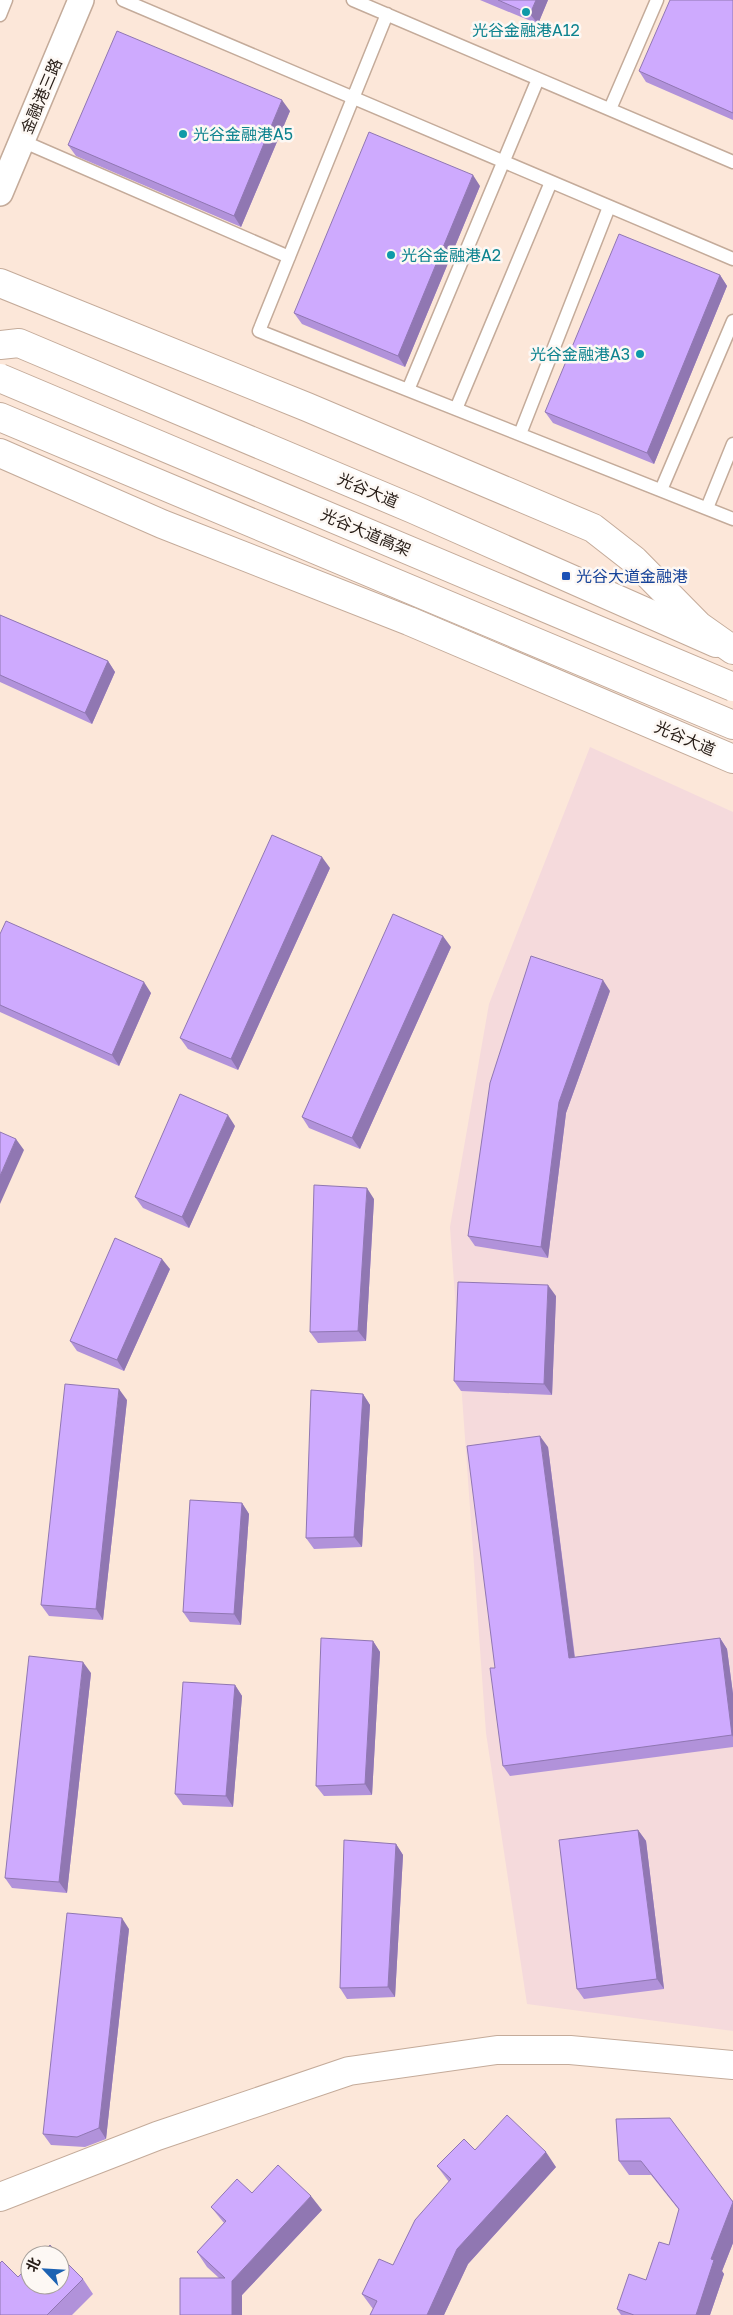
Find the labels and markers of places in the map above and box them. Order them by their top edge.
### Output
marker: 光谷金融港A12 [520,6,532,18]
place label: 光谷金融港A12 [472,20,580,40]
place label: 光谷金融港A5 [193,124,293,144]
marker: 光谷金融港A5 [177,128,189,140]
place label: 光谷金融港A2 [401,245,501,265]
marker: 光谷金融港A2 [385,249,397,261]
place label: 光谷金融港A3 [530,344,630,364]
marker: 光谷金融港A3 [634,348,646,360]
place label: 光谷大道金融港 [576,566,688,586]
marker: 光谷大道金融港 [560,570,572,582]

